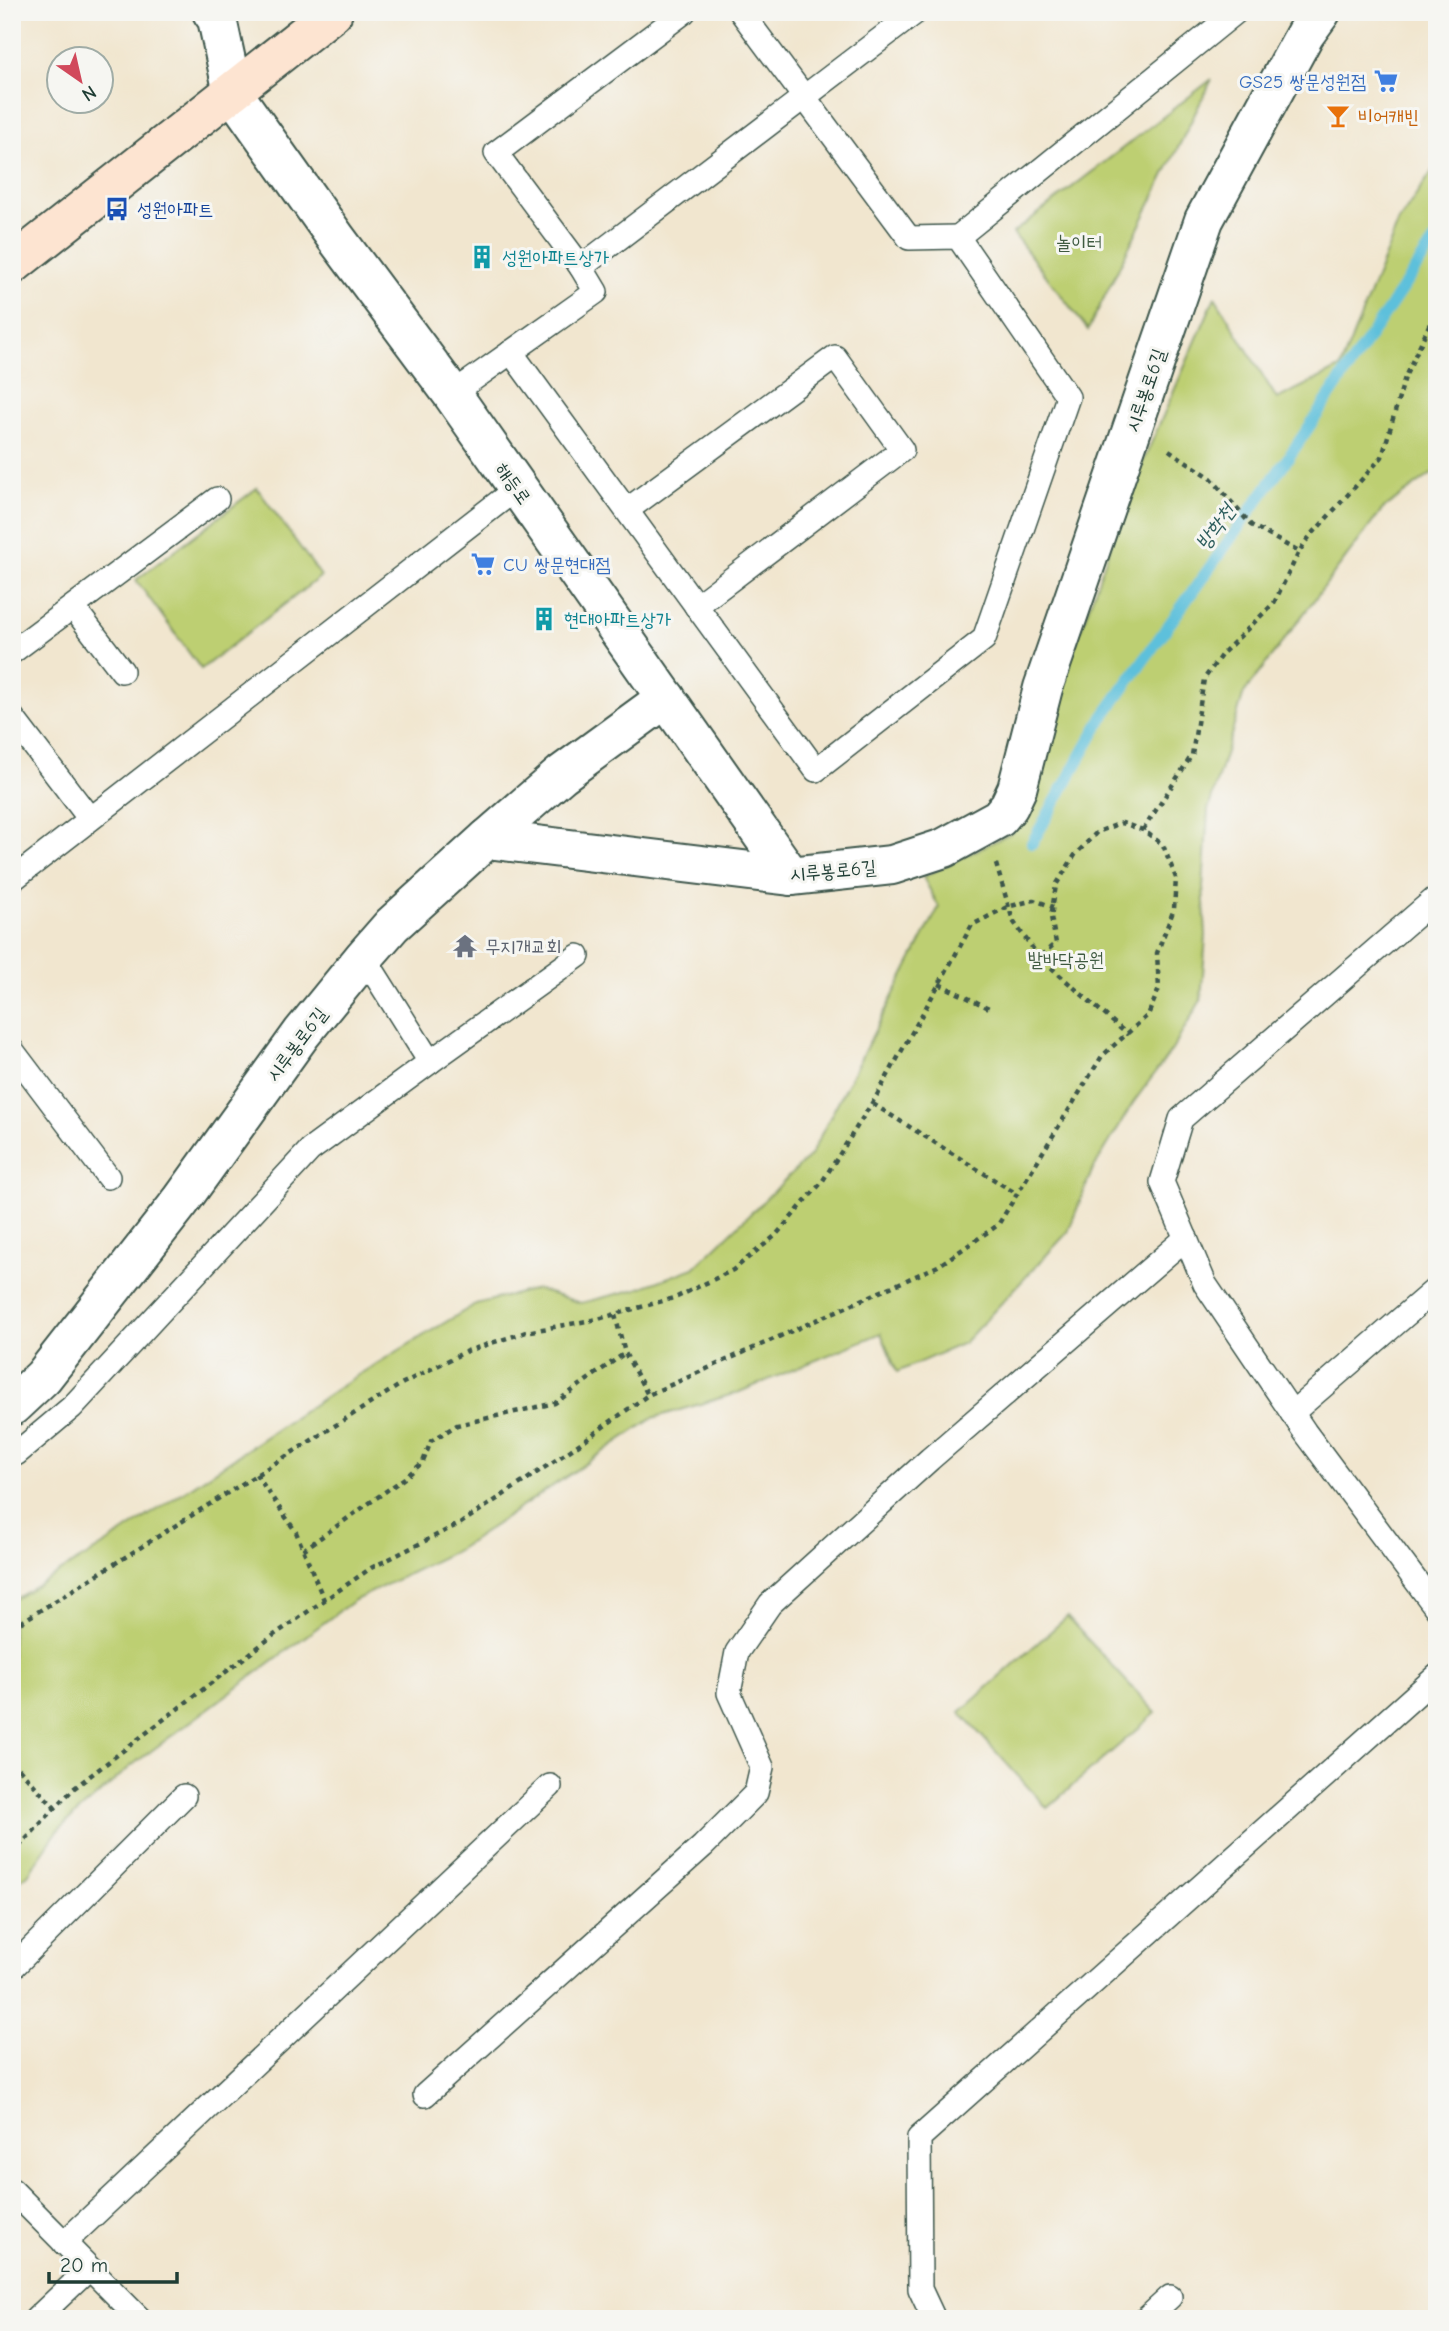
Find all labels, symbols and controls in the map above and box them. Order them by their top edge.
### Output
north arrow [46,46,116,116]
supermarket icon: GS25 쌍문성원점 [1372,67,1400,95]
place label: GS25 쌍문성원점 [1239,71,1366,93]
text: N [78,81,100,106]
bar icon: 비어캐빈 [1324,102,1352,130]
place label: 비어캐빈 [1358,106,1419,128]
bus stop icon: 성원아파트 [103,195,131,223]
place label: 성원아파트 [137,199,213,221]
park label: 놀이터 [1056,232,1102,254]
building icon: 성원아파트상가 [468,243,496,271]
place label: 성원아파트상가 [502,247,610,269]
street label: 시루봉로6길 [1121,346,1170,435]
street label: 해등로 [491,458,535,509]
water label: 방학천 [1190,498,1241,555]
supermarket icon: CU 쌍문현대점 [469,550,497,578]
place label: CU 쌍문현대점 [503,554,611,576]
building icon: 현대아파트상가 [530,605,558,633]
place label: 현대아파트상가 [564,609,672,631]
street label: 시루봉로6길 [789,856,877,886]
temple icon: 무지개교회 [451,932,479,960]
place label: 무지개교회 [485,936,561,958]
park label: 발바닥공원 [1028,949,1104,971]
street label: 시루봉로6길 [262,1003,332,1086]
scale bar [49,2240,177,2284]
text: 20 m [60,2253,108,2277]

